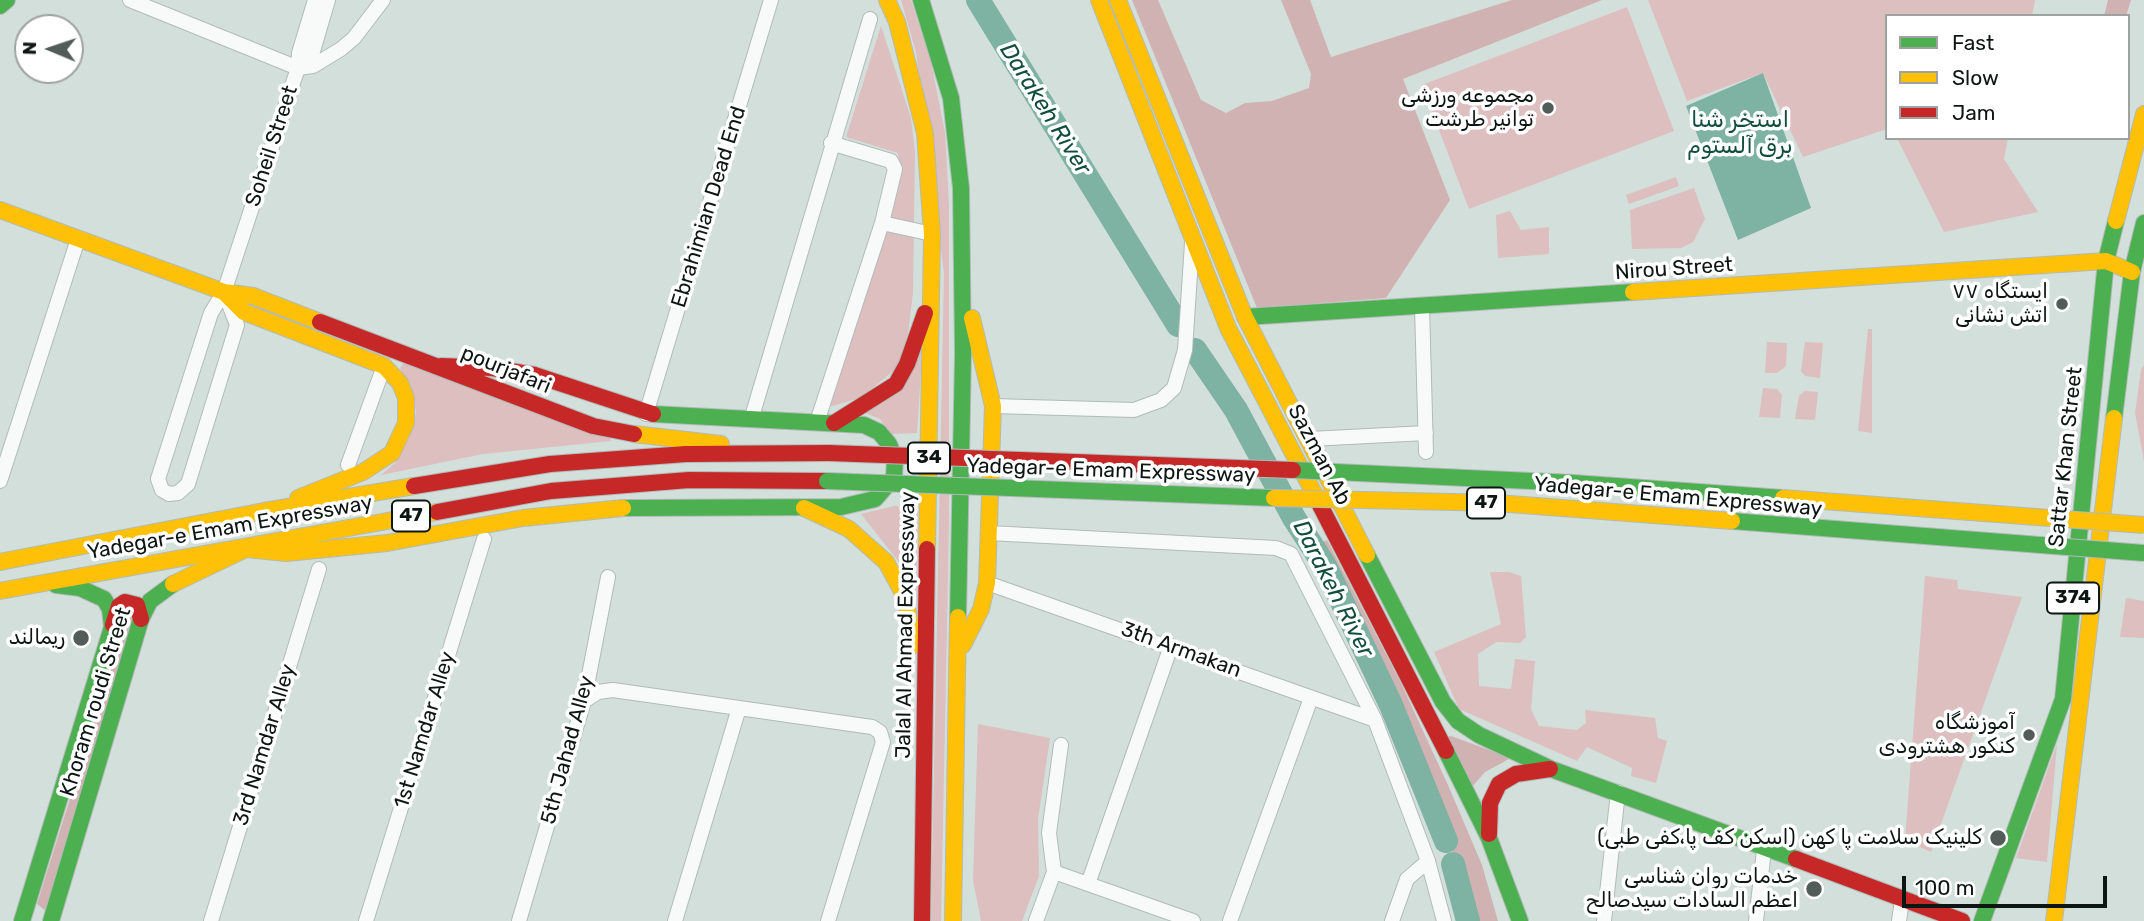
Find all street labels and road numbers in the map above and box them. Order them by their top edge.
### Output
street label: Soheil Street [241,82,303,210]
street label: Ebrahimian Dead End [666,103,752,311]
street label: Nirou Street [1614,252,1734,286]
street label: pourjafari [457,341,555,399]
street label: Sattar Khan Street [2044,366,2088,548]
street label: Sazman Ab [1282,401,1356,509]
road number: 34 [908,442,950,474]
street label: Yadegar-e Emam Expressway [966,453,1256,489]
street label: Yadegar-e Emam Expressway [1533,472,1823,522]
road number: 47 [1467,488,1505,518]
street label: Yadegar-e Emam Expressway [85,490,375,566]
street label: Jalal Al Ahmad Expressway [891,491,921,759]
road number: 47 [392,500,430,531]
road number: 374 [2047,582,2099,614]
street label: Khoram roudi Street [55,604,137,800]
street label: 3th Armakan [1117,617,1245,683]
street label: 1st Namdar Alley [389,649,461,811]
street label: 3rd Namdar Alley [228,661,302,829]
street label: 5th Jahad Alley [536,673,600,827]

